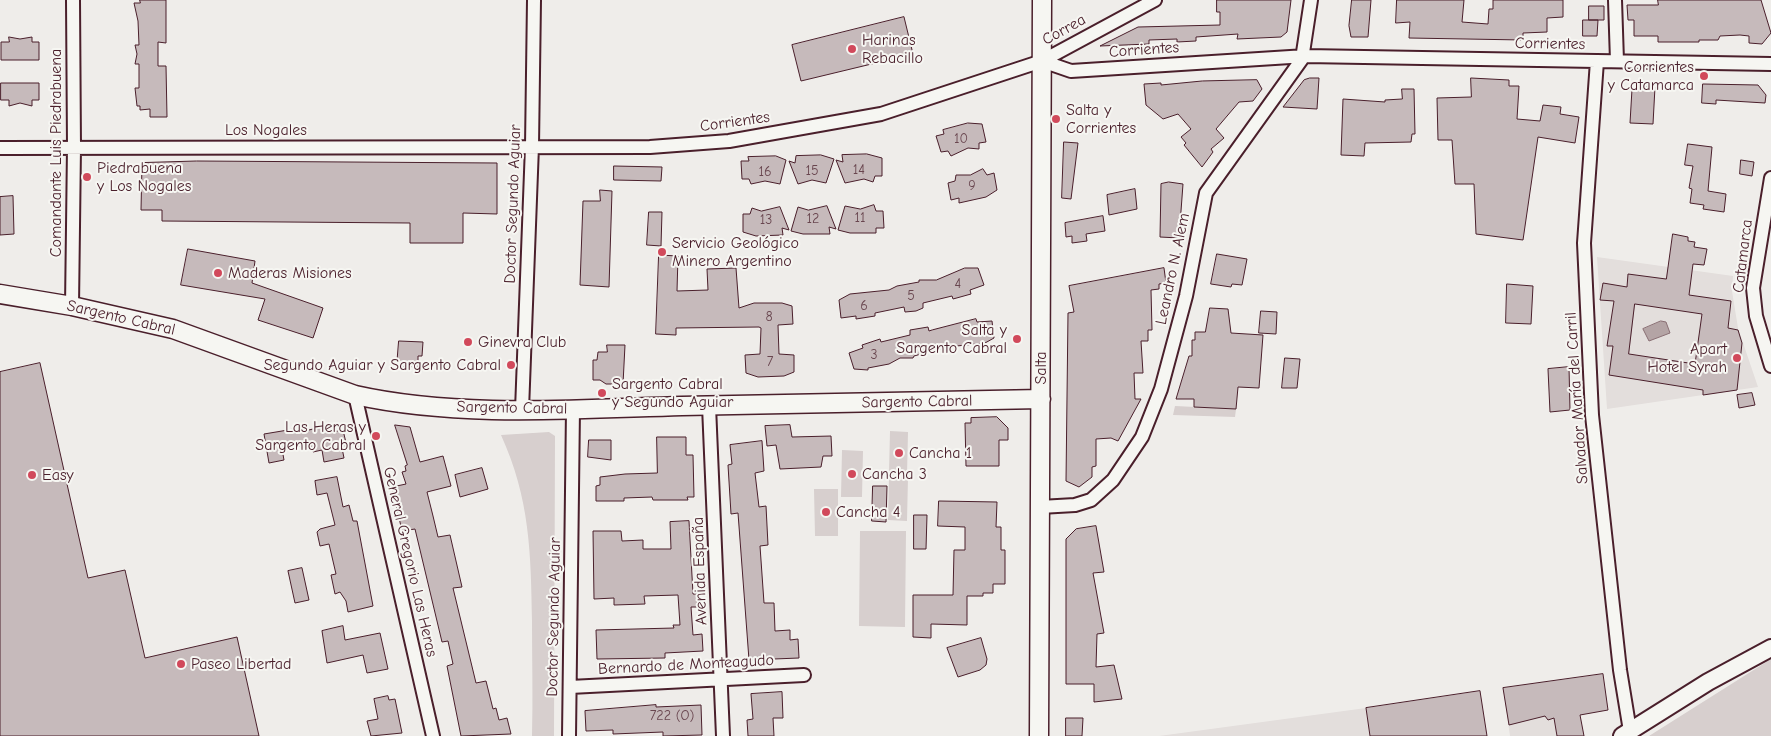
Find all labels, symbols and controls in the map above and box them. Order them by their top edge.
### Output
street label: Correa [1039,10,1089,50]
place label: Harinas Rebacillo [862,30,923,68]
street label: Corrientes [1515,34,1585,54]
street label: Corrientes [1108,38,1180,62]
marker: Harinas Rebacillo [846,43,858,55]
street label: Comandante Luis Piedrabuena [46,49,66,257]
place label: Corrientes y Catamarca [1608,57,1694,95]
marker: Corrientes y Catamarca [1698,70,1710,82]
place label: Salta y Corrientes [1066,100,1136,138]
street label: Corrientes [699,108,771,136]
marker: Salta y Corrientes [1050,113,1062,125]
street label: Los Nogales [225,120,307,140]
street label: Doctor Segundo Aguiar [501,124,525,284]
house number: 10 [954,131,968,147]
place label: Piedrabuena y Los Nogales [97,158,191,196]
house number: 14 [853,162,865,178]
house number: 15 [805,163,819,179]
house number: 16 [758,164,772,180]
marker: Piedrabuena y Los Nogales [81,171,93,183]
house number: 9 [968,178,976,194]
house number: 11 [854,210,866,226]
house number: 12 [807,211,819,227]
street label: Leandro N. Alem [1152,211,1194,327]
house number: 13 [760,212,772,228]
street label: Catamarca [1729,218,1757,294]
place label: Servicio Geológico Minero Argentino [672,233,799,271]
marker: Servicio Geológico Minero Argentino [656,246,668,258]
place label: Maderas Misiones [228,263,352,283]
marker: Maderas Misiones [212,267,224,279]
house number: 4 [955,276,961,292]
house number: 5 [907,288,915,304]
street label: Sargento Cabral [65,296,177,340]
house number: 6 [860,298,868,314]
house number: 8 [765,309,773,325]
street label: Salvador María del Carril [1561,311,1593,485]
place label: Salta y Sargento Cabral [896,320,1007,358]
place label: Ginevra Club [478,332,566,352]
marker: Salta y Sargento Cabral [1011,333,1023,345]
marker: Ginevra Club [462,336,474,348]
place label: Apart Hotel Syrah [1647,339,1727,377]
house number: 3 [870,347,878,363]
street label: Salta [1031,352,1051,384]
marker: Apart Hotel Syrah [1731,352,1743,364]
house number: 7 [767,354,773,370]
place label: Segundo Aguiar y Sargento Cabral [264,355,501,375]
marker: Segundo Aguiar y Sargento Cabral [505,359,517,371]
place label: Sargento Cabral y Segundo Aguiar [612,374,733,412]
marker: Sargento Cabral y Segundo Aguiar [596,387,608,399]
street label: Sargento Cabral [862,391,972,413]
street label: Sargento Cabral [457,397,567,419]
place label: Las Heras y Sargento Cabral [255,417,366,455]
marker: Las Heras y Sargento Cabral [370,430,382,442]
place label: Cancha 1 [909,443,972,463]
marker: Cancha 1 [893,447,905,459]
place label: Cancha 3 [862,464,927,484]
place label: Easy [42,465,74,485]
street label: General Gregorio Las Heras [379,465,441,659]
marker: Cancha 3 [846,468,858,480]
marker: Easy [26,469,38,481]
place label: Cancha 4 [836,502,901,522]
marker: Cancha 4 [820,506,832,518]
street label: Avenida España [689,516,711,626]
street label: Doctor Segundo Aguiar [543,537,565,697]
street label: Bernardo de Monteagudo [598,651,774,679]
place label: Paseo Libertad [191,654,291,674]
marker: Paseo Libertad [175,658,187,670]
house number: 722 (O) [650,708,694,724]

